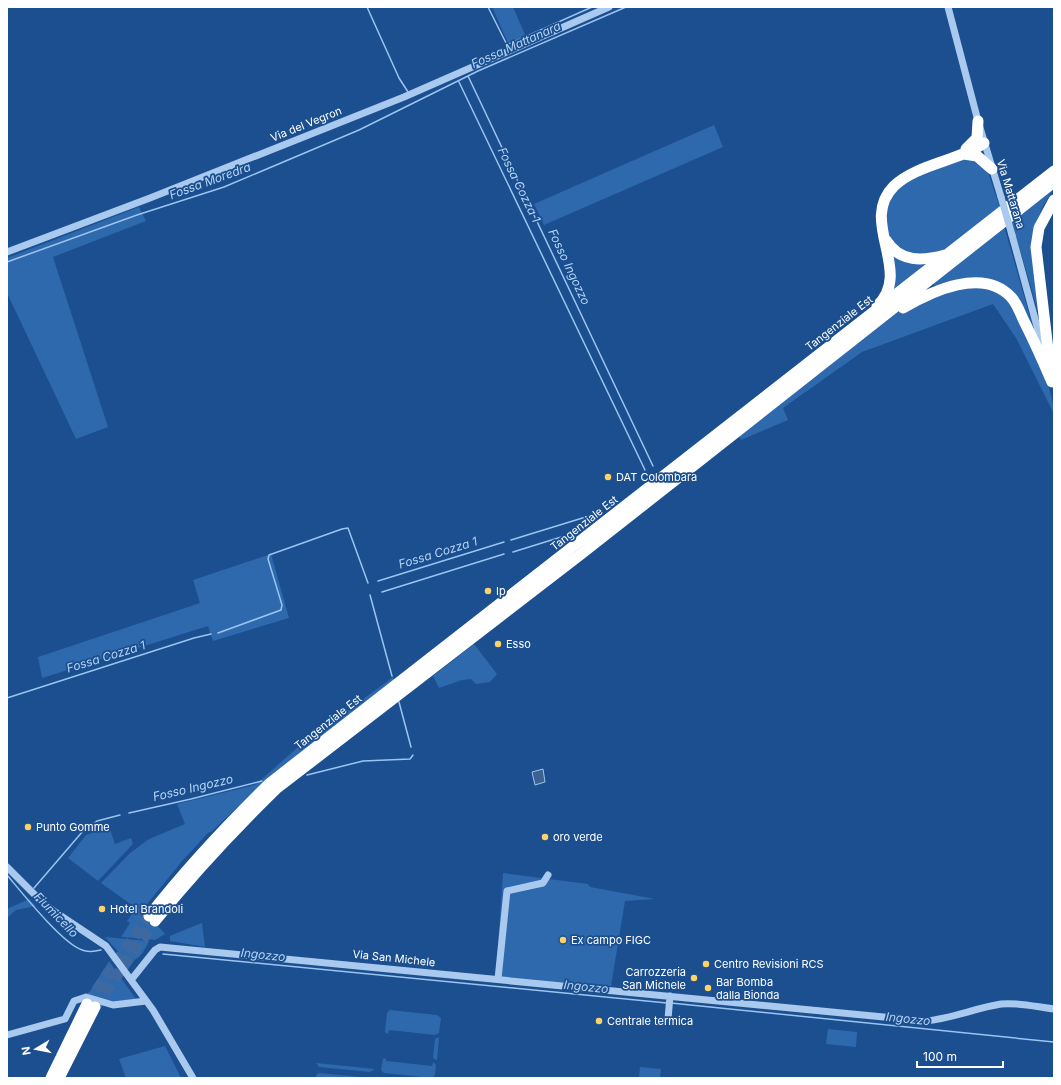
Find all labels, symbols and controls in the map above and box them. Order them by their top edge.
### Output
water label: Fossa Mattanara [469,18,563,71]
street label: Via del Vegron [268,103,344,145]
water label: Fossa Cozza 1 [495,145,544,225]
street label: Via Mattarana [994,158,1028,230]
water label: Fossa Moredra [167,159,253,202]
water label: Fosso Ingozzo [545,226,594,307]
street label: Tangenziale Est [802,292,876,354]
place label: DAT Colombara [616,470,697,484]
marker: DAT Colombara [603,472,613,482]
street label: Tangenziale Est [547,492,621,554]
water label: Fossa Cozza 1 [397,533,479,572]
place label: Ip [496,584,506,598]
marker: Ip [483,586,493,596]
water label: Fossa Cozza 1 [65,637,147,676]
place label: Esso [506,637,531,651]
marker: Esso [493,639,503,649]
street label: Tangenziale Est [291,691,365,753]
water label: Fosso Ingozzo [151,771,235,804]
place label: Punto Gomme [36,820,110,834]
marker: Punto Gomme [23,822,33,832]
place label: oro verde [553,830,603,844]
marker: oro verde [540,832,550,842]
water label: Fiumicello [31,889,82,940]
place label: Hotel Brandoli [110,902,183,916]
marker: Hotel Brandoli [97,904,107,914]
place label: Ex campo FIGC [571,933,651,947]
marker: Ex campo FIGC [558,935,568,945]
water label: Ingozzo [240,945,286,964]
street label: Via San Michele [352,947,436,969]
place label: Centro Revisioni RCS [714,957,824,971]
marker: Centro Revisioni RCS [701,959,711,969]
place label: Carrozzeria San Michele [622,965,686,992]
marker: Carrozzeria San Michele [689,973,699,983]
place label: Bar Bomba dalla Bionda [716,975,779,1002]
water label: Ingozzo [563,977,609,996]
marker: Bar Bomba dalla Bionda [703,983,713,993]
water label: Ingozzo [885,1009,931,1028]
place label: Centrale termica [607,1014,693,1028]
marker: Centrale termica [594,1016,604,1026]
north arrow [16,1029,56,1069]
scale bar [917,1043,1003,1069]
text: N [19,1045,34,1056]
text: 100 m [923,1049,957,1064]

